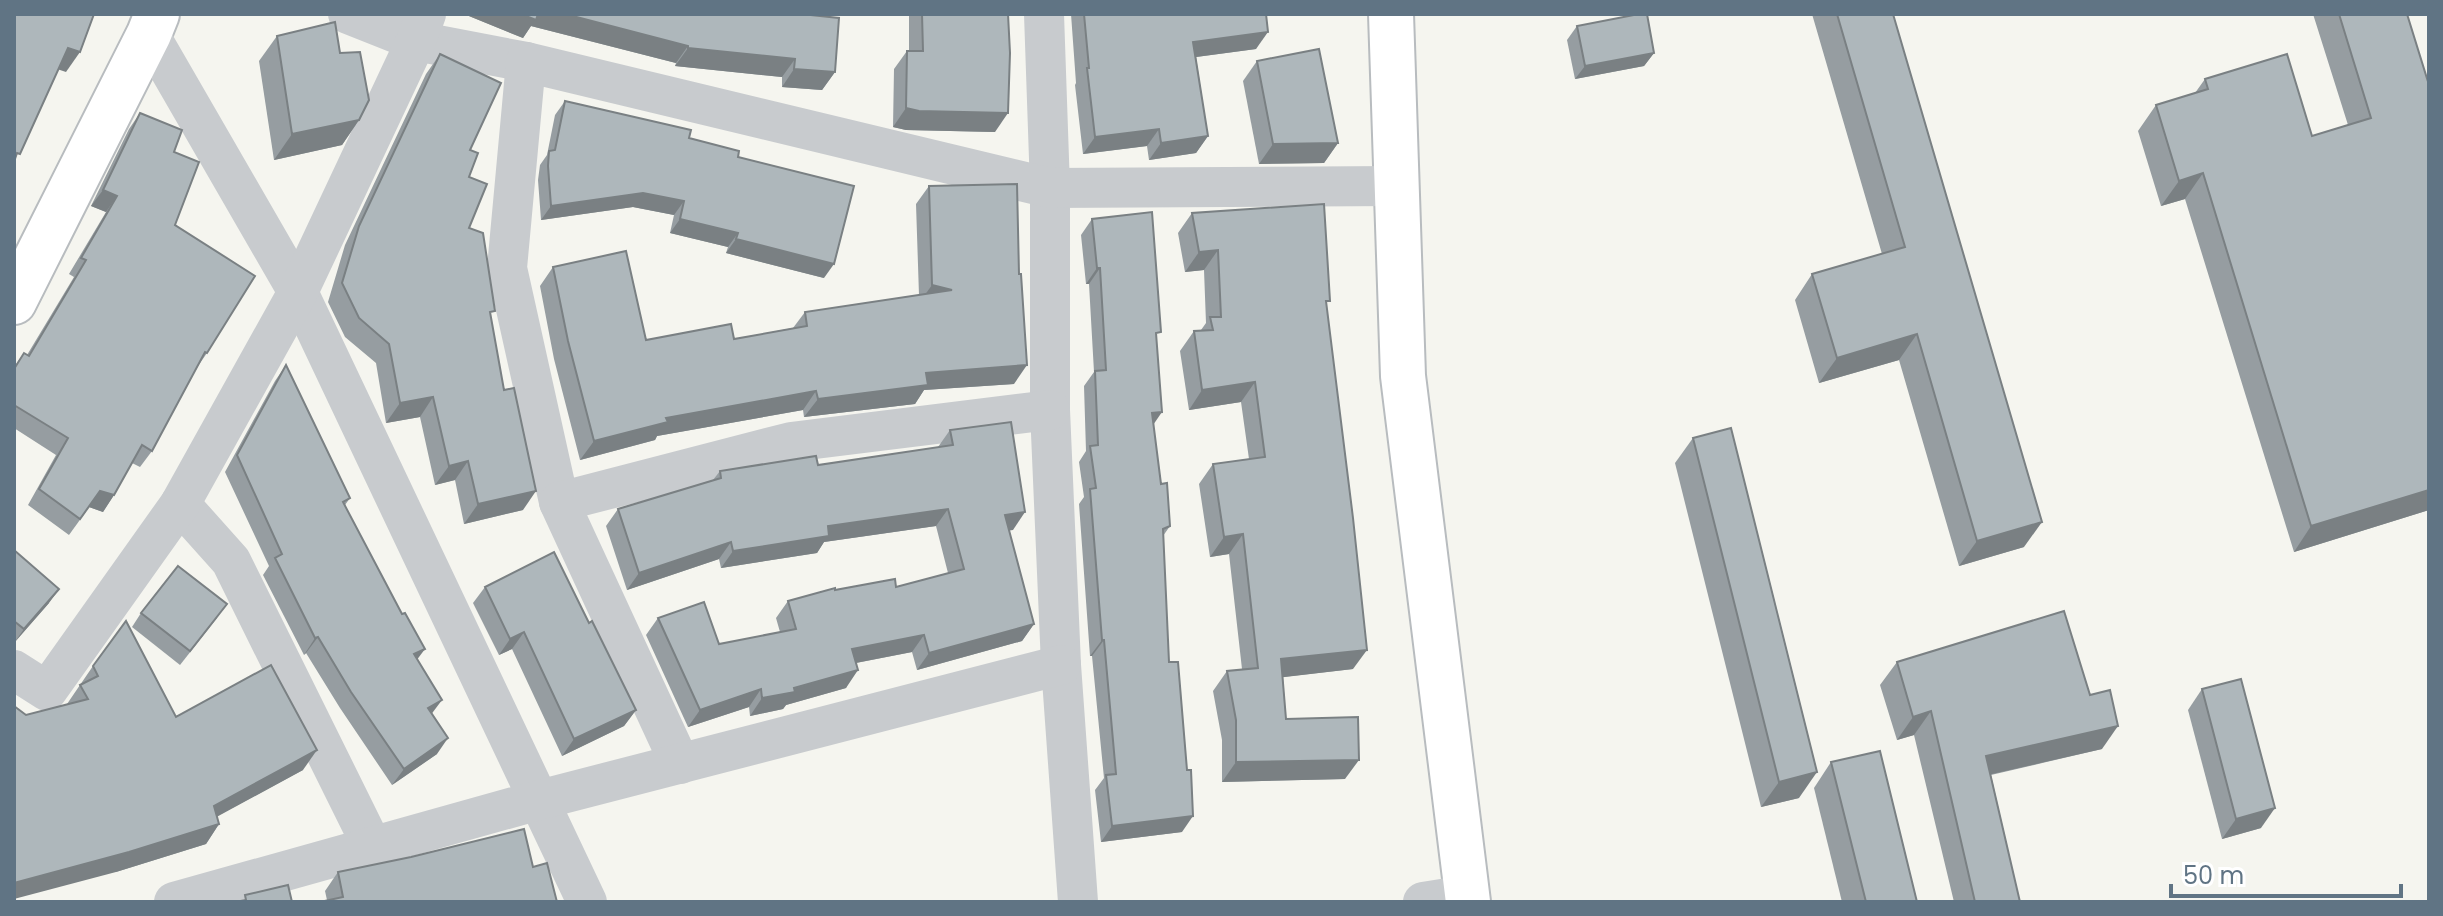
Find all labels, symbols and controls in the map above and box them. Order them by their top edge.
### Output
scale bar [2171,848,2401,898]
text: 50 m [2183,859,2244,892]

